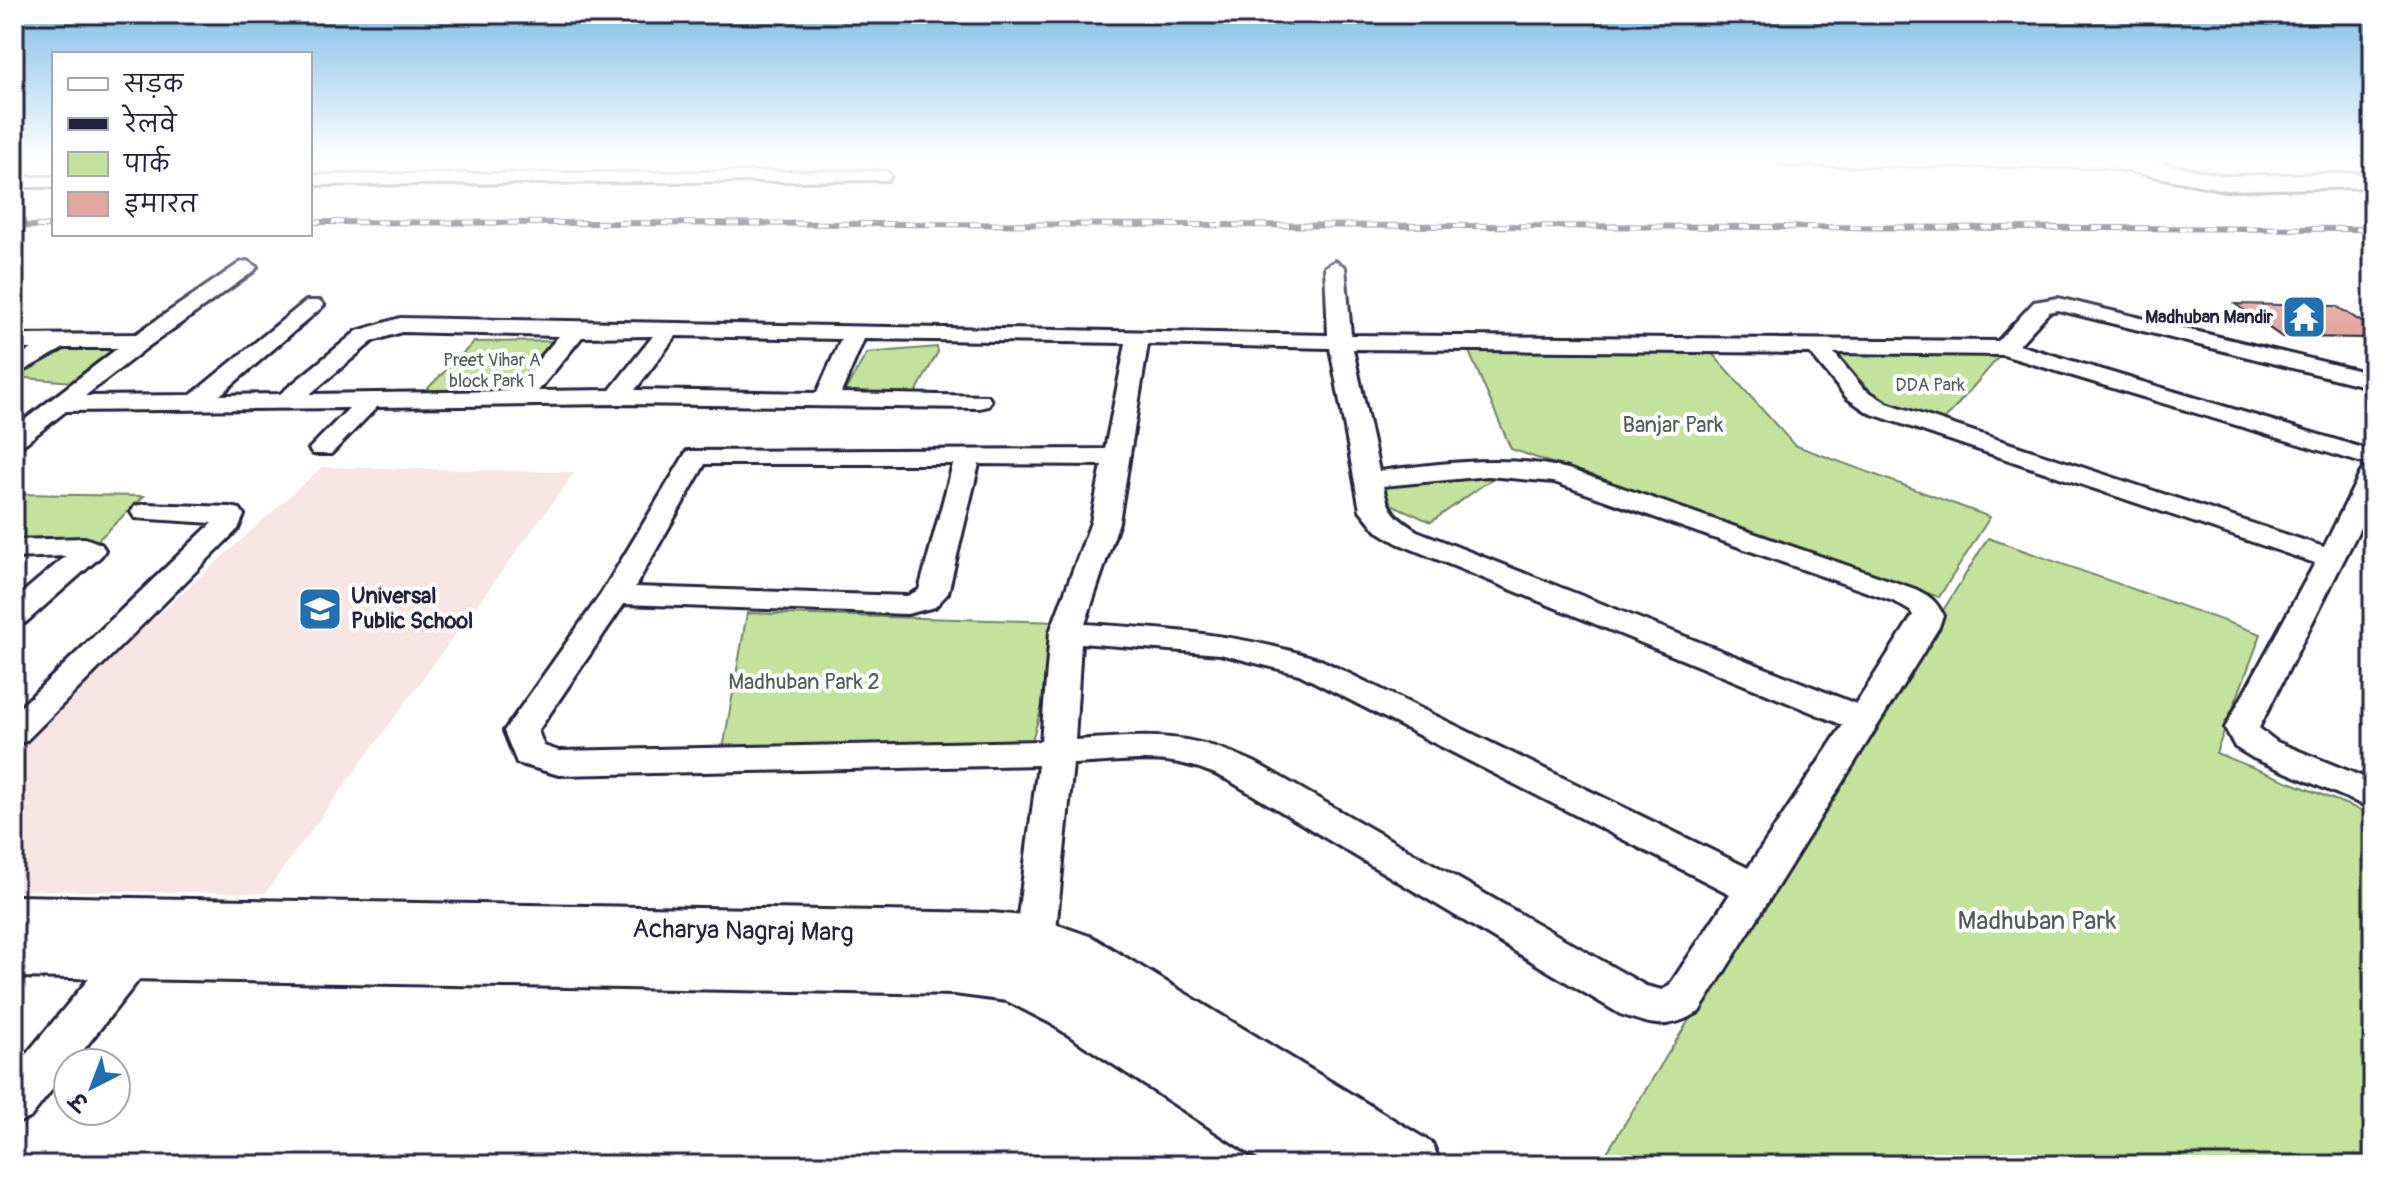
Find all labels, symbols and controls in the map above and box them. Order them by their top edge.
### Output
legend [52,52,312,236]
text: सड़क [122,70,185,99]
text: रेलवे [121,104,178,139]
text: पार्क [122,145,171,179]
text: इमारत [124,190,199,219]
temple icon: Madhuban Mandir [2280,293,2328,341]
place label: Madhuban Mandir [2145,306,2274,329]
park label: Preet Vihar A block Park 1 [443,349,541,393]
park label: DDA Park [1895,374,1965,397]
park label: Banjar Park [1623,411,1723,439]
place label: Universal Public School [351,582,473,635]
school or university icon: Universal Public School [296,585,344,633]
park label: Madhuban Park 2 [728,668,880,696]
park label: Madhuban Park [1958,905,2117,937]
street label: Acharya Nagraj Marg [632,913,854,949]
north arrow [52,1047,132,1127]
text: उ [63,1084,96,1118]

